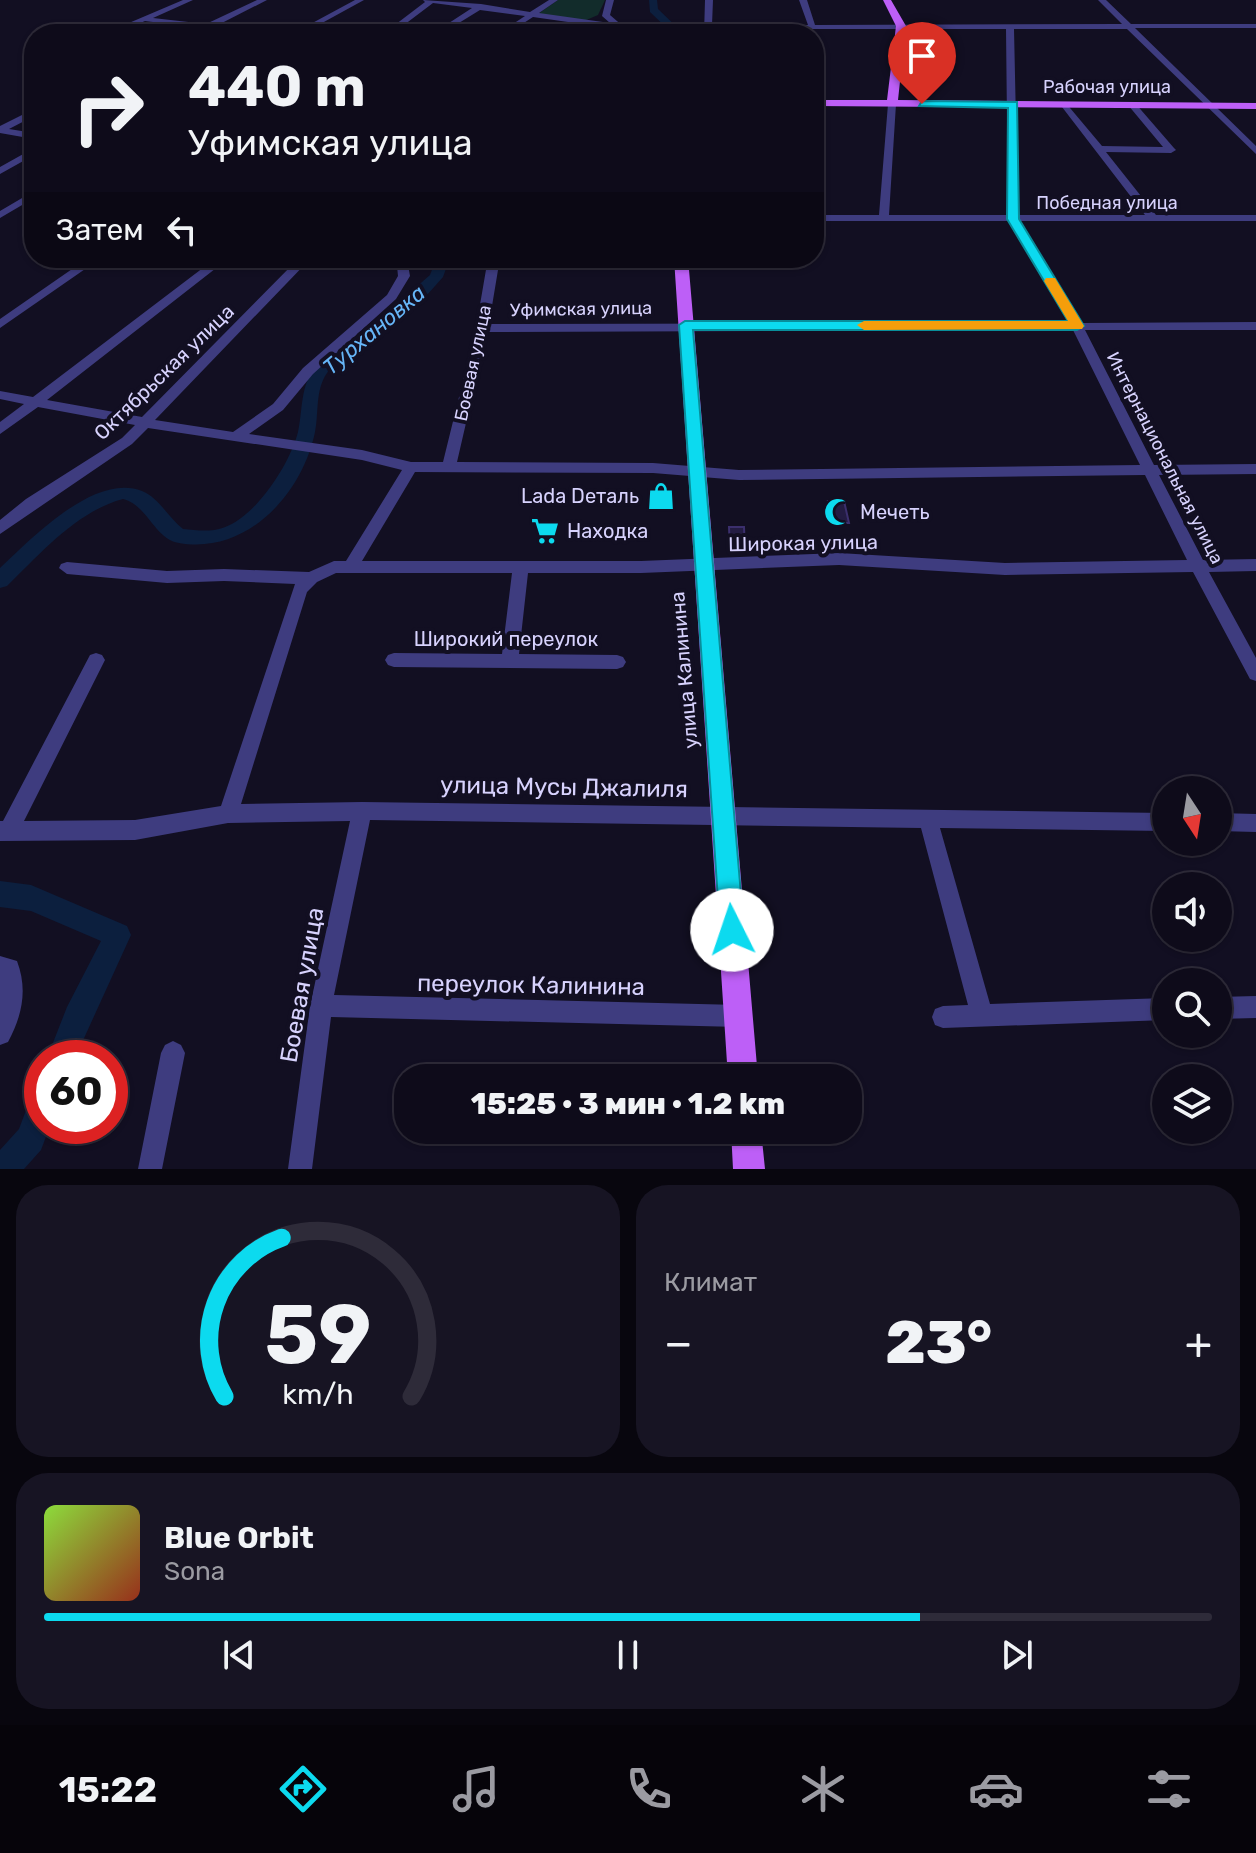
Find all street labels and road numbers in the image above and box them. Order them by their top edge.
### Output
street label: Рабочая улица [1043,76,1171,98]
street label: Победная улица [1036,192,1178,214]
street label: Уфимская улица [510,297,652,321]
street label: Октябрьская улица [89,299,239,445]
street label: Боевая улица [450,303,496,423]
street label: Интернациональная улица [1102,348,1228,568]
street label: Широкая улица [728,530,878,556]
street label: улица Калинина [665,590,703,750]
street label: Широкий переулок [414,627,599,651]
street label: улица Мусы Джалиля [440,771,688,803]
street label: Боевая улица [275,905,329,1065]
street label: переулок Калинина [417,969,645,1001]

